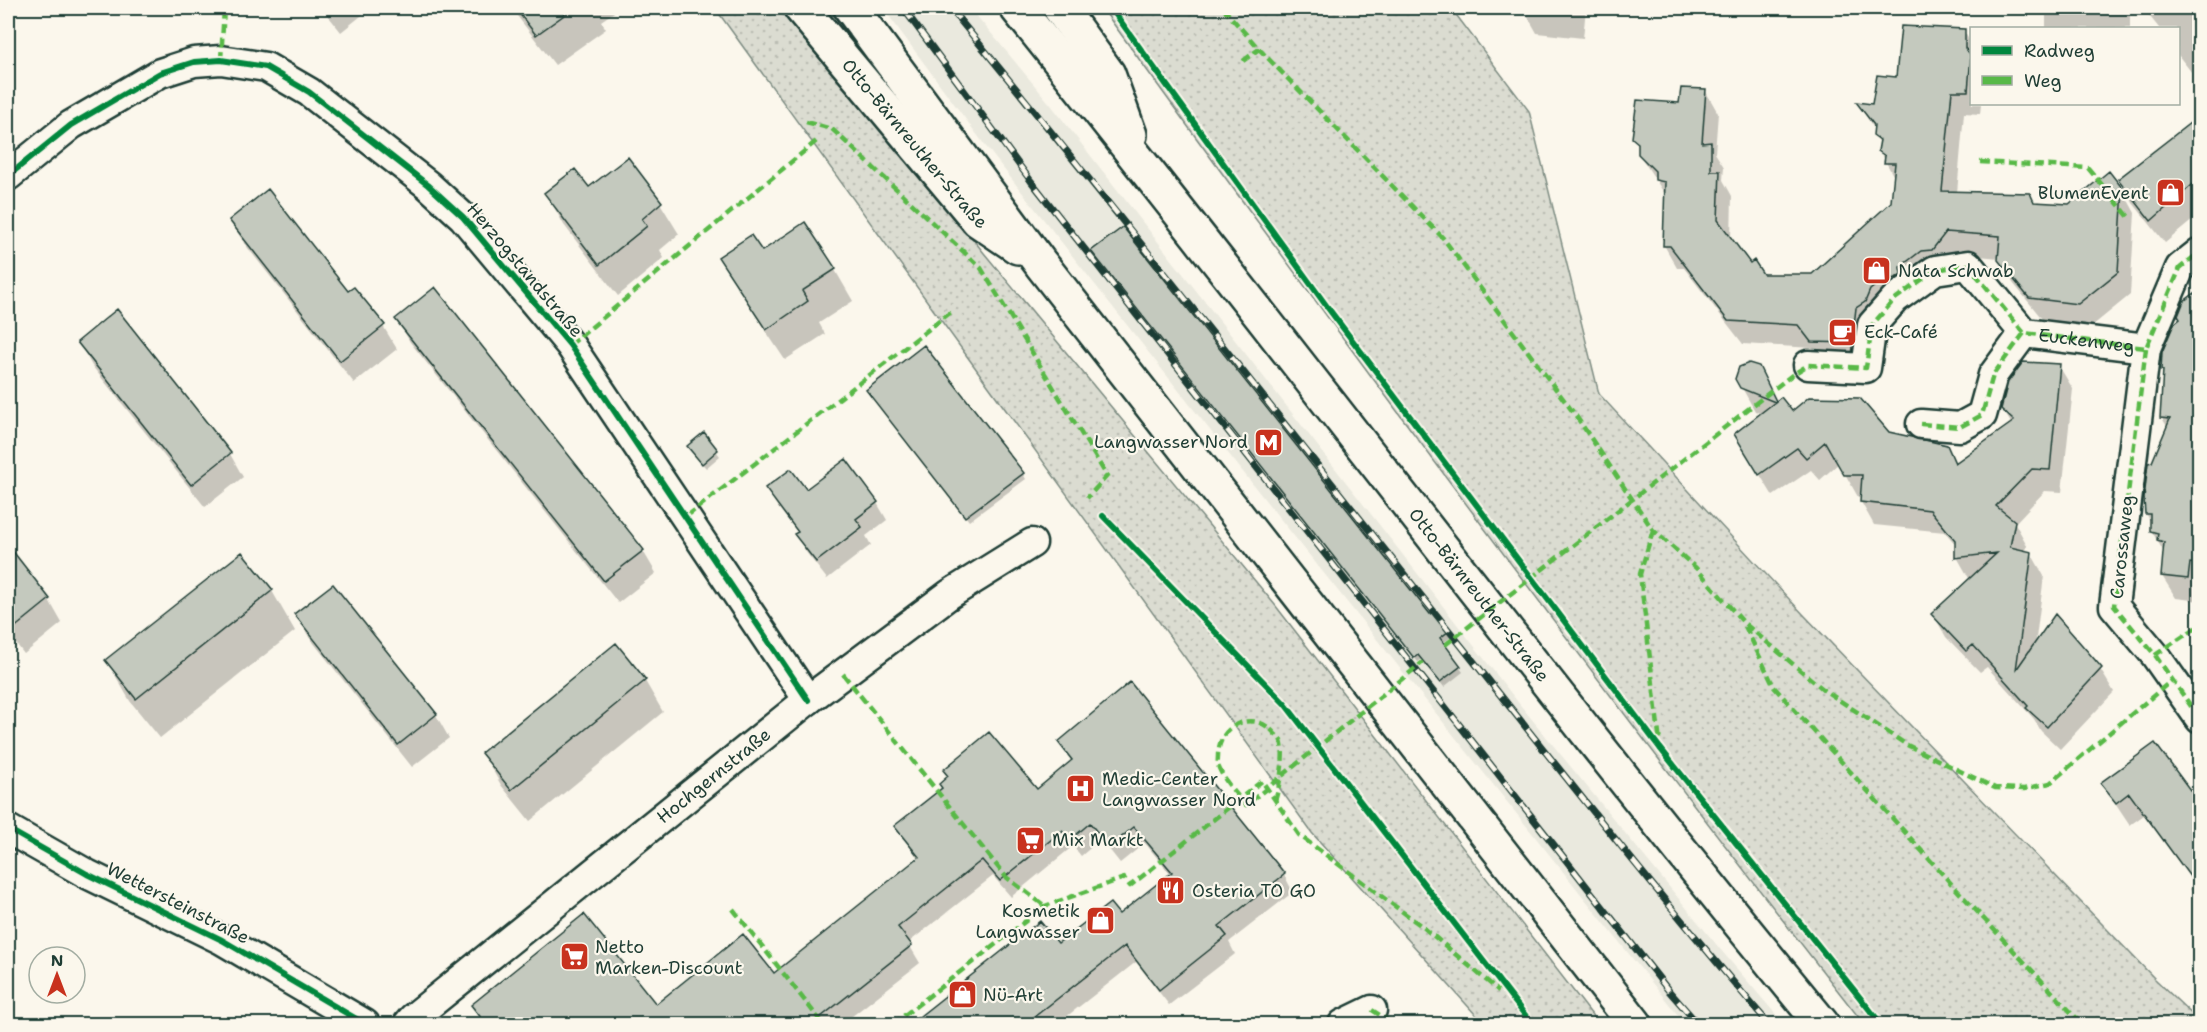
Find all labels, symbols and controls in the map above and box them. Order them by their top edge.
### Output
legend [1970,27,2180,105]
text: Radweg [2024,39,2095,63]
street label: Otto-Bärnreuther-Straße [836,54,992,235]
text: Weg [2024,69,2062,93]
shop icon: BlumenEvent [2154,177,2186,209]
place label: BlumenEvent [2038,181,2149,205]
street label: Herzogstandstraße [462,198,588,342]
shop icon: Nata Schwab [1861,255,1893,287]
place label: Nata Schwab [1898,259,2014,283]
cafe icon: Eck-Café [1827,316,1859,348]
place label: Eck-Café [1864,320,1938,344]
street label: Euckenweg [2037,323,2136,358]
metro station icon: Langwasser Nord [1253,426,1285,458]
place label: Langwasser Nord [1094,430,1248,454]
street label: Carossaweg [2105,494,2139,600]
street label: Otto-Bärnreuther-Straße [1403,503,1555,687]
street label: Hochgernstraße [652,723,776,829]
place label: Medic-Center Langwasser Nord [1102,767,1256,812]
hospital icon: Medic-Center Langwasser Nord [1065,773,1097,805]
supermarket icon: Mix Markt [1015,824,1047,856]
place label: Mix Markt [1052,828,1144,852]
street label: Wettersteinstraße [102,857,254,949]
restaurant icon: Osteria TO GO [1155,875,1187,907]
place label: Osteria TO GO [1192,879,1316,903]
place label: Kosmetik Langwasser [976,899,1080,944]
shop icon: Kosmetik Langwasser [1085,905,1117,937]
place label: Netto Marken-Discount [595,935,743,980]
supermarket icon: Netto Marken-Discount [558,941,590,973]
north arrow [27,945,87,1005]
text: N [51,950,63,971]
shop icon: Nü-Art [946,979,978,1011]
place label: Nü-Art [983,983,1043,1007]

